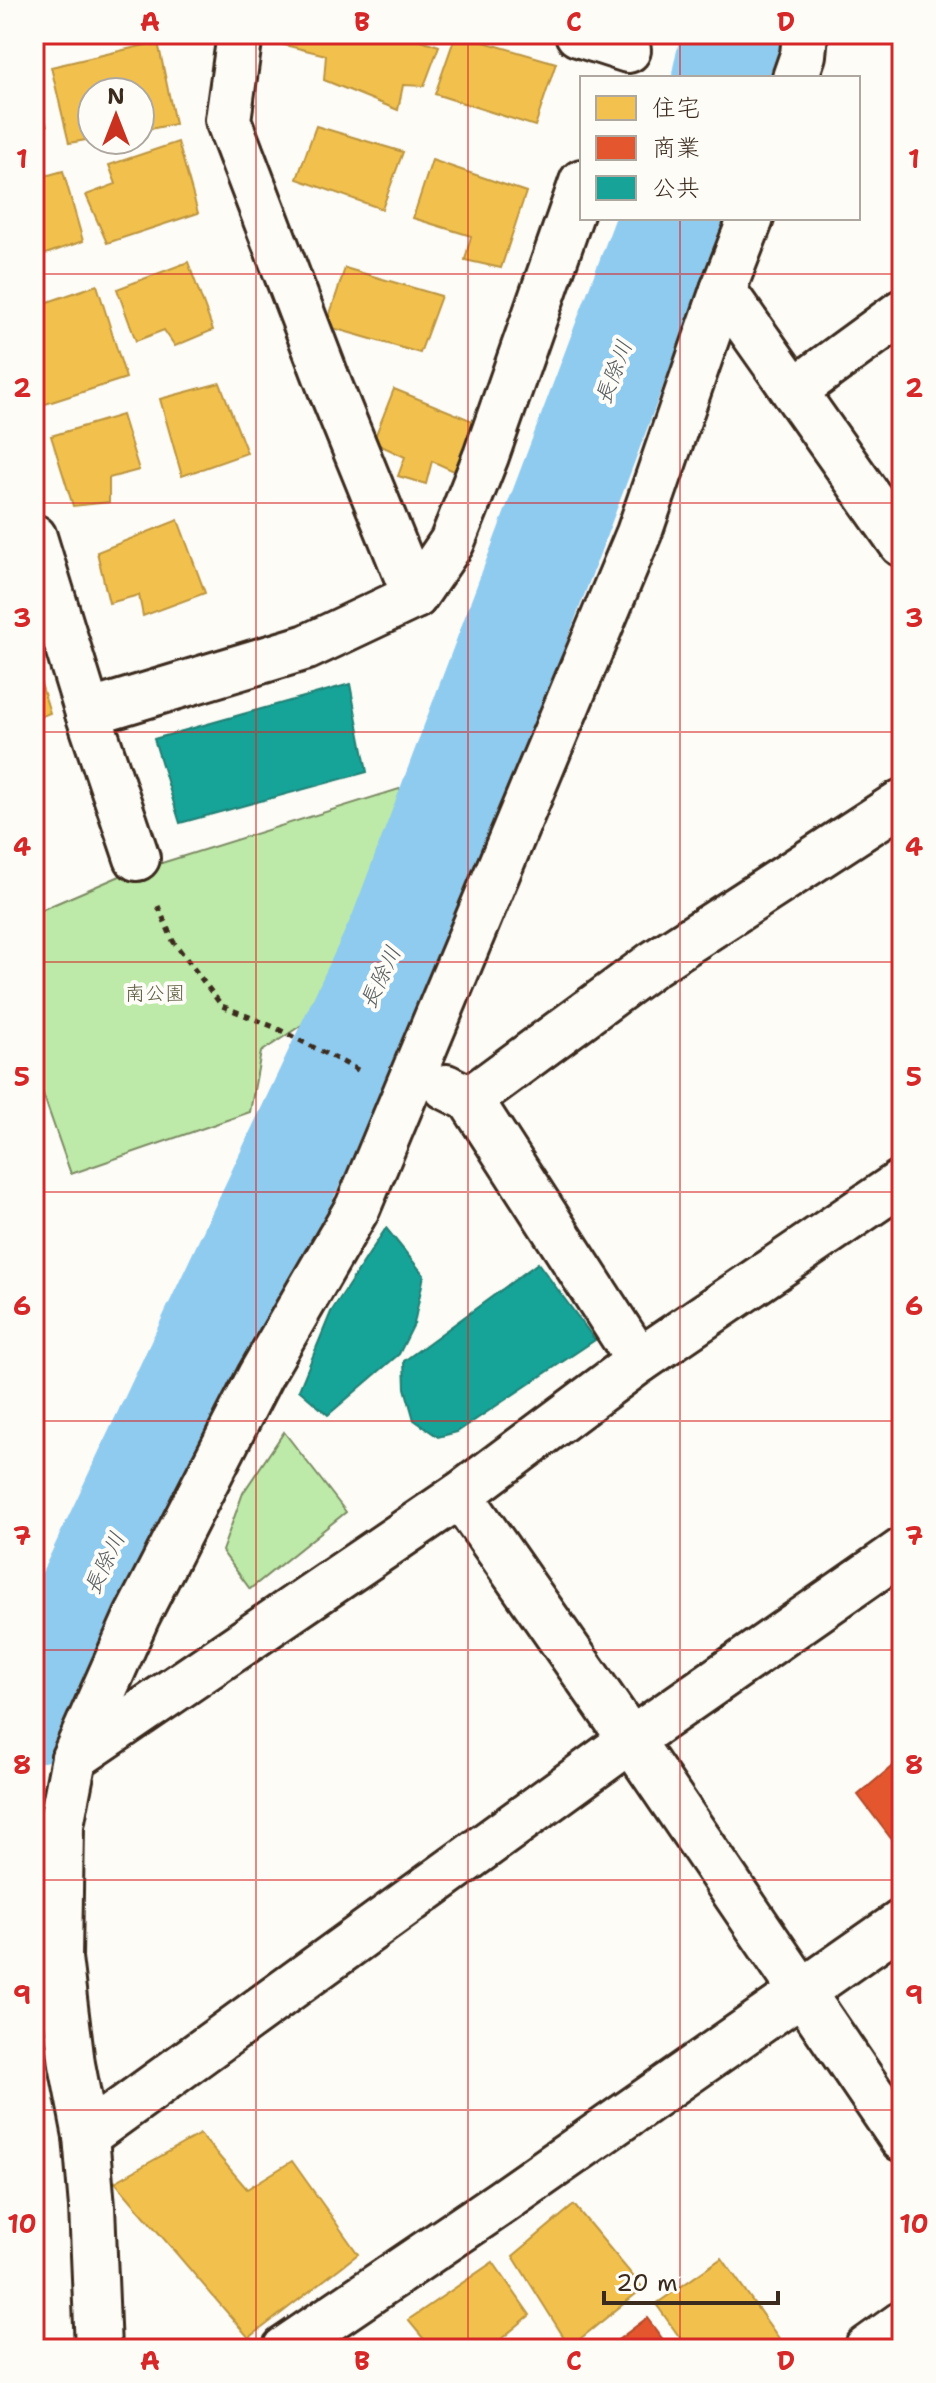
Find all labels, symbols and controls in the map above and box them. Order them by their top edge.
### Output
text: A [140,4,160,39]
text: B [354,4,370,39]
text: C [566,4,582,39]
text: D [777,4,795,39]
north arrow [76,76,156,156]
legend [580,76,860,220]
text: N [107,82,125,111]
text: 住宅 [652,92,700,124]
text: 商業 [652,132,700,164]
text: 1 [16,141,28,176]
text: 1 [908,141,920,176]
text: 公共 [652,172,700,204]
water label: 長除川 [588,336,639,408]
text: 2 [13,370,31,405]
text: 2 [905,370,923,405]
text: 3 [13,600,31,635]
text: 3 [905,600,923,635]
text: 4 [13,829,31,864]
text: 4 [905,829,923,864]
water label: 長除川 [353,941,408,1013]
park label: 南公園 [125,980,185,1006]
text: 5 [14,1059,30,1094]
text: 5 [906,1059,922,1094]
text: 6 [13,1288,31,1323]
text: 6 [905,1288,923,1323]
text: 7 [13,1518,31,1553]
text: 7 [905,1518,923,1553]
water label: 長除川 [77,1527,132,1599]
text: 8 [13,1747,31,1782]
text: 8 [905,1747,923,1782]
text: 9 [13,1977,31,2012]
text: 9 [905,1977,923,2012]
text: 10 [7,2206,37,2241]
text: 10 [899,2206,929,2241]
scale bar [604,2255,778,2305]
text: 20 m [616,2267,678,2299]
text: A [140,2343,160,2378]
text: B [354,2343,370,2378]
text: C [566,2343,582,2378]
text: D [777,2343,795,2378]

